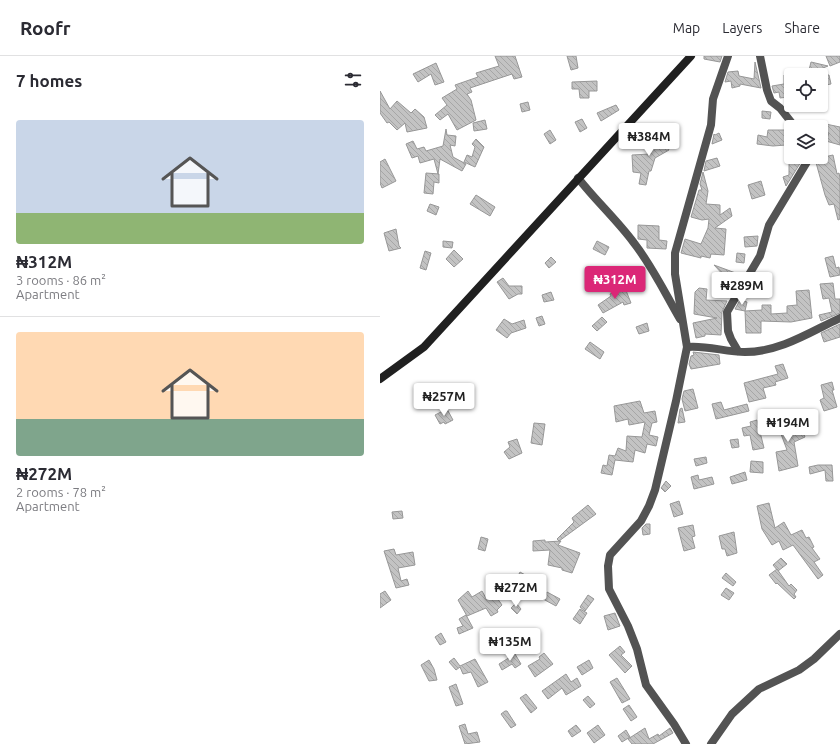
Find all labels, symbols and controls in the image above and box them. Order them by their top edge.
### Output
text: Roofr [20,17,71,39]
text: Map [673,20,700,36]
text: Layers [722,20,762,36]
text: Share [784,20,820,36]
map controls [784,68,828,164]
button: locate [784,68,828,112]
icon: filters [342,69,364,91]
text: 7 homes [16,71,82,90]
button: layers [784,120,828,164]
pin: ₦384M [621,123,677,157]
text: ₦384M [628,129,670,143]
icon: home [154,146,226,218]
text: ₦312M [16,252,72,271]
pin: ₦312M [587,266,643,300]
text: ₦312M [594,272,636,286]
pin: ₦289M [714,272,770,306]
text: 3 rooms · 86 m² [16,273,106,287]
text: ₦289M [721,278,763,292]
text: Apartment [16,287,80,301]
icon: home [154,358,226,430]
pin: ₦257M [416,383,472,417]
text: ₦257M [423,389,465,403]
pin: ₦194M [760,409,816,443]
text: ₦194M [767,415,809,429]
text: ₦272M [16,464,72,483]
text: 2 rooms · 78 m² [16,485,106,499]
text: Apartment [16,499,80,513]
pin: ₦272M [488,574,544,608]
text: ₦272M [495,580,537,594]
pin: ₦135M [482,628,538,662]
text: ₦135M [489,634,531,648]

